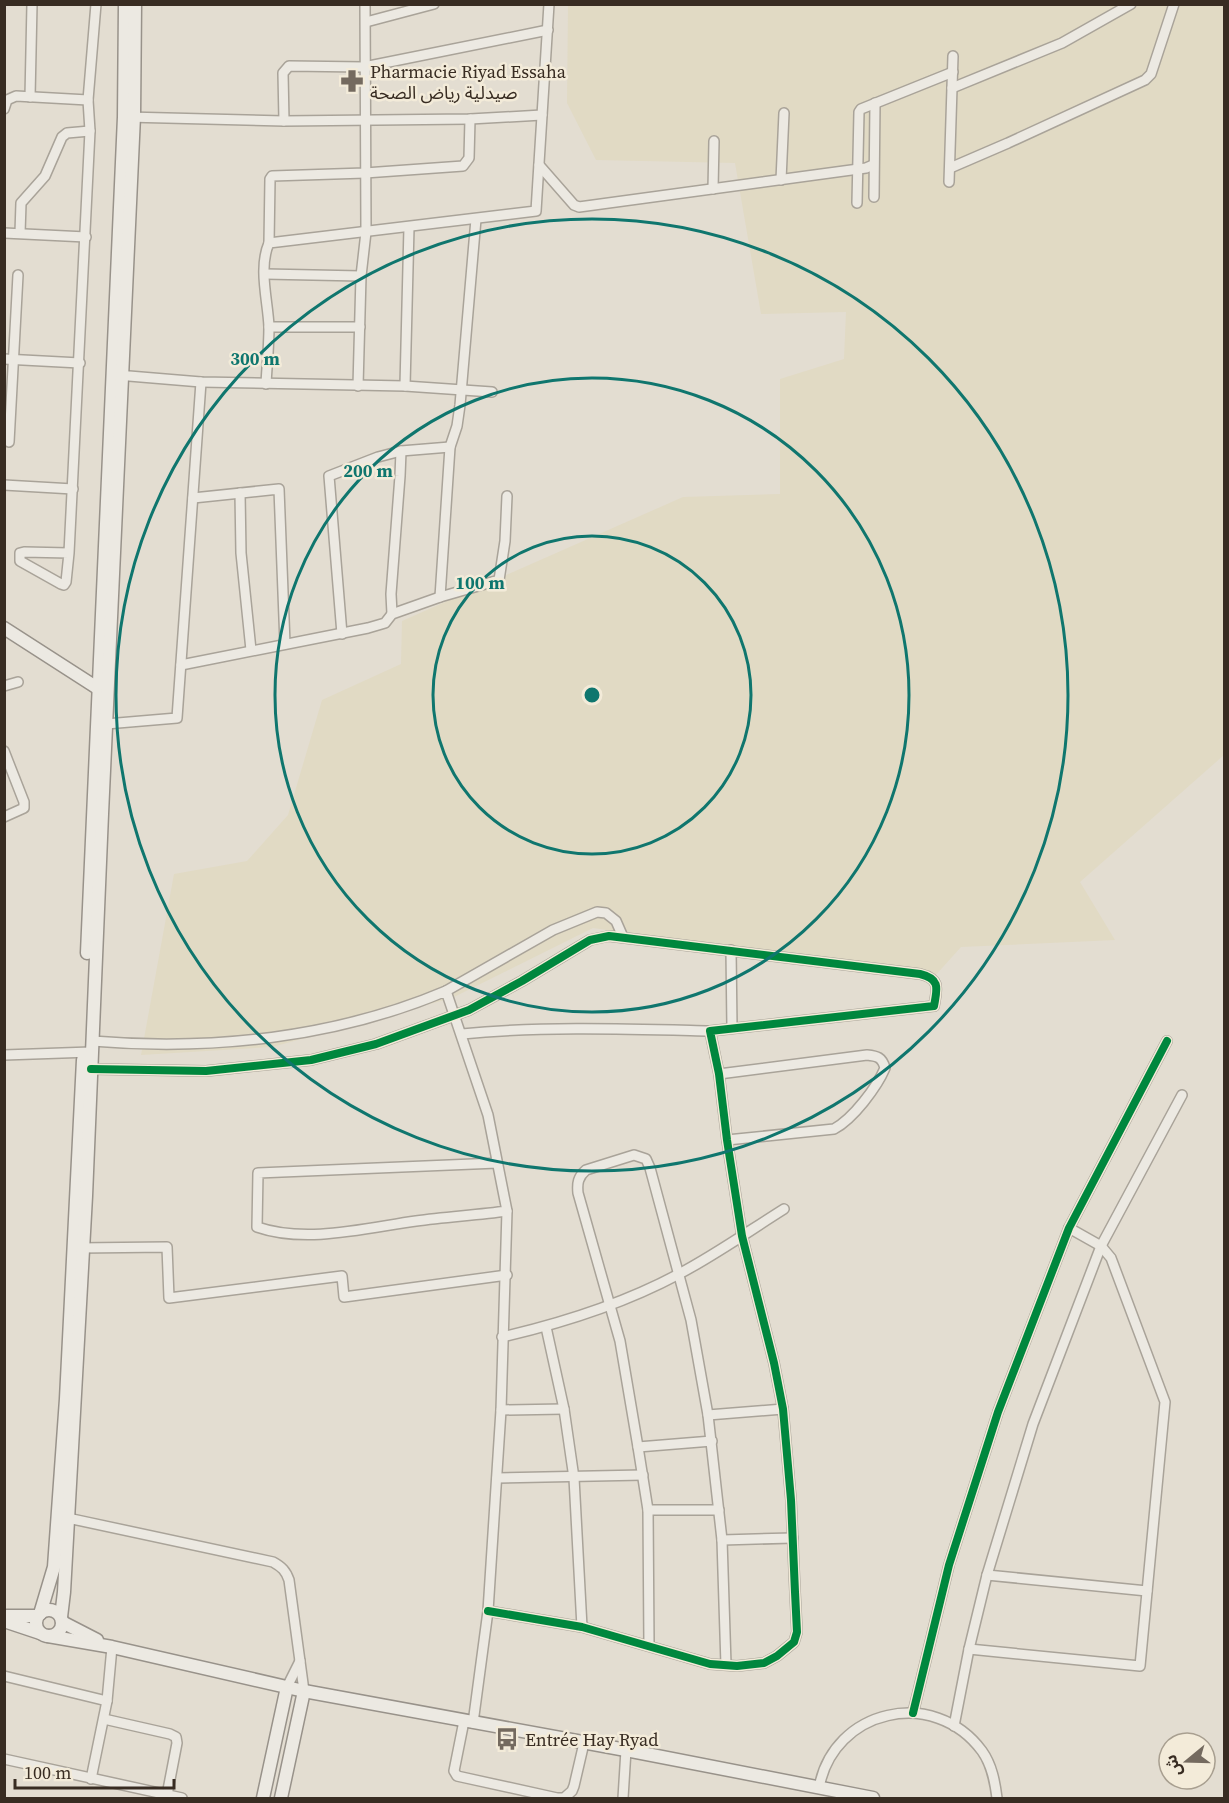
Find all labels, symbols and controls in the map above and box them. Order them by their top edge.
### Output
place label: Pharmacie Riyad Essaha صيدلية رياض الصحة [370,59,567,105]
pharmacy icon: Pharmacie Riyad Essaha صيدلية رياض الصحة [339,68,365,94]
text: 300 m [230,346,280,371]
text: 200 m [343,458,393,483]
text: 100 m [455,570,505,595]
centre of rings [582,685,602,705]
bus stop icon: Entrée Hay Ryad [494,1726,520,1752]
place label: Entrée Hay Ryad [525,1727,658,1752]
north arrow [1157,1731,1217,1791]
scale bar [15,1752,174,1790]
text: ش [1159,1752,1187,1780]
text: 100 m [24,1760,71,1785]

